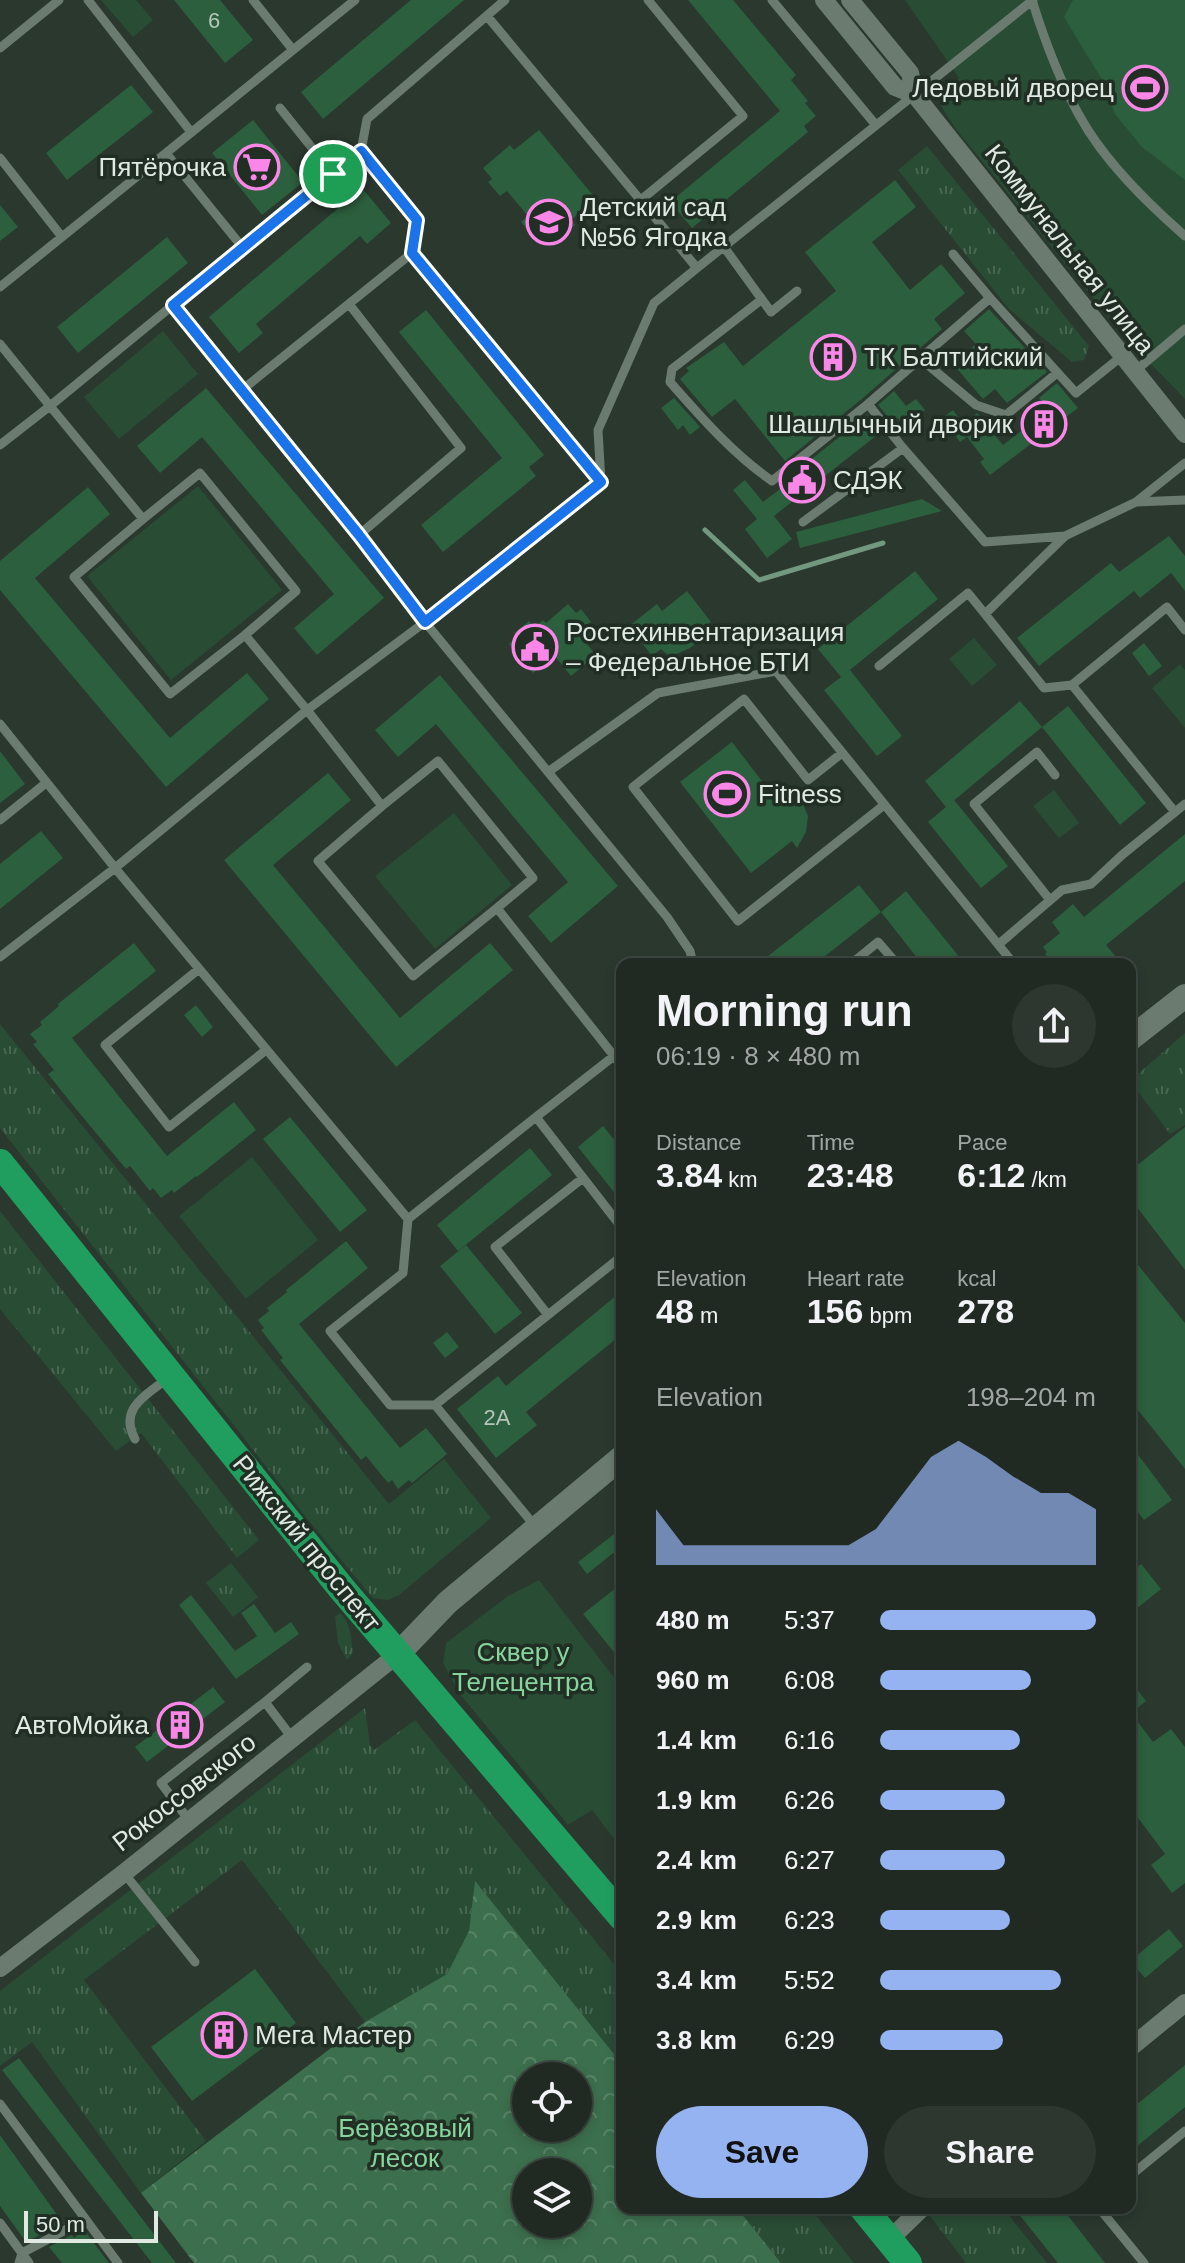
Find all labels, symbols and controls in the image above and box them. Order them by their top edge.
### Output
house number: 6 [208,8,220,33]
sports icon: Ледовый дворец [1121,64,1169,112]
place label: Ледовый дворец [912,73,1114,103]
street label: Коммунальная улица [979,138,1162,360]
pin [299,140,367,208]
supermarket icon: Пятёрочка [233,143,281,191]
place label: Пятёрочка [99,152,227,182]
icon: arrive [311,152,355,196]
place label: Детский сад №56 Ягодка [580,192,728,252]
school or university icon: Детский сад №56 Ягодка [525,198,573,246]
building icon: ТК Балтийский [809,333,857,381]
place label: ТК Балтийский [864,342,1043,372]
building icon: Шашлычный дворик [1020,400,1068,448]
place label: Шашлычный дворик [768,409,1014,439]
public building icon: СДЭК [778,456,826,504]
place label: СДЭК [833,465,903,495]
place label: Ростехинвентаризация – Федеральное БТИ [566,617,844,677]
public building icon: Ростехинвентаризация – Федеральное БТИ [511,623,559,671]
sports icon: Fitness [703,770,751,818]
place label: Fitness [758,779,842,809]
button: share [1012,984,1096,1068]
text: Morning run [656,986,913,1035]
text: 06:19 · 8 × 480 m [656,1041,861,1071]
text: Distance [656,1130,742,1155]
text: Time [807,1130,855,1155]
text: Pace [957,1130,1007,1155]
text: 3.84 [656,1156,722,1194]
text: 23:48 [807,1156,894,1194]
text: 6:12 [957,1156,1025,1194]
text: km [722,1167,758,1192]
text: /km [1025,1167,1067,1192]
text: Elevation [656,1266,747,1291]
text: Heart rate [807,1266,904,1291]
text: kcal [957,1266,996,1291]
text: 48 [656,1292,694,1330]
text: 156 [807,1292,863,1330]
text: 278 [957,1292,1014,1330]
text: m [694,1303,718,1328]
text: bpm [863,1303,912,1328]
text: Elevation [656,1382,763,1412]
text: 198–204 m [966,1382,1096,1412]
house number: 2А [484,1405,511,1430]
street label: Рижский проспект [227,1449,387,1637]
text: 480 m [656,1605,730,1635]
text: 5:37 [784,1605,835,1635]
park label: Сквер у Телецентра [452,1637,594,1697]
text: 960 m [656,1665,730,1695]
text: 6:08 [784,1665,835,1695]
building icon: АвтоМойка [156,1701,204,1749]
place label: АвтоМойка [15,1710,150,1740]
text: 1.4 km [656,1725,737,1755]
text: 6:16 [784,1725,835,1755]
street label: Рокоссовского [106,1727,262,1857]
text: 1.9 km [656,1785,737,1815]
text: 6:26 [784,1785,835,1815]
text: 2.4 km [656,1845,737,1875]
text: 6:27 [784,1845,835,1875]
text: 2.9 km [656,1905,737,1935]
text: 6:23 [784,1905,835,1935]
text: 3.4 km [656,1965,737,1995]
text: 5:52 [784,1965,835,1995]
building icon: Мега Мастер [200,2011,248,2059]
place label: Мега Мастер [255,2020,412,2050]
text: 3.8 km [656,2025,737,2055]
text: 6:29 [784,2025,835,2055]
map controls [512,2062,592,2238]
button: locate [512,2062,592,2142]
button: Save [656,2106,868,2198]
button: Share [884,2106,1096,2198]
park label: Берёзовый лесок [338,2113,472,2173]
button: layers [512,2158,592,2238]
scale bar [24,2207,158,2243]
text: 50 m [36,2212,85,2237]

